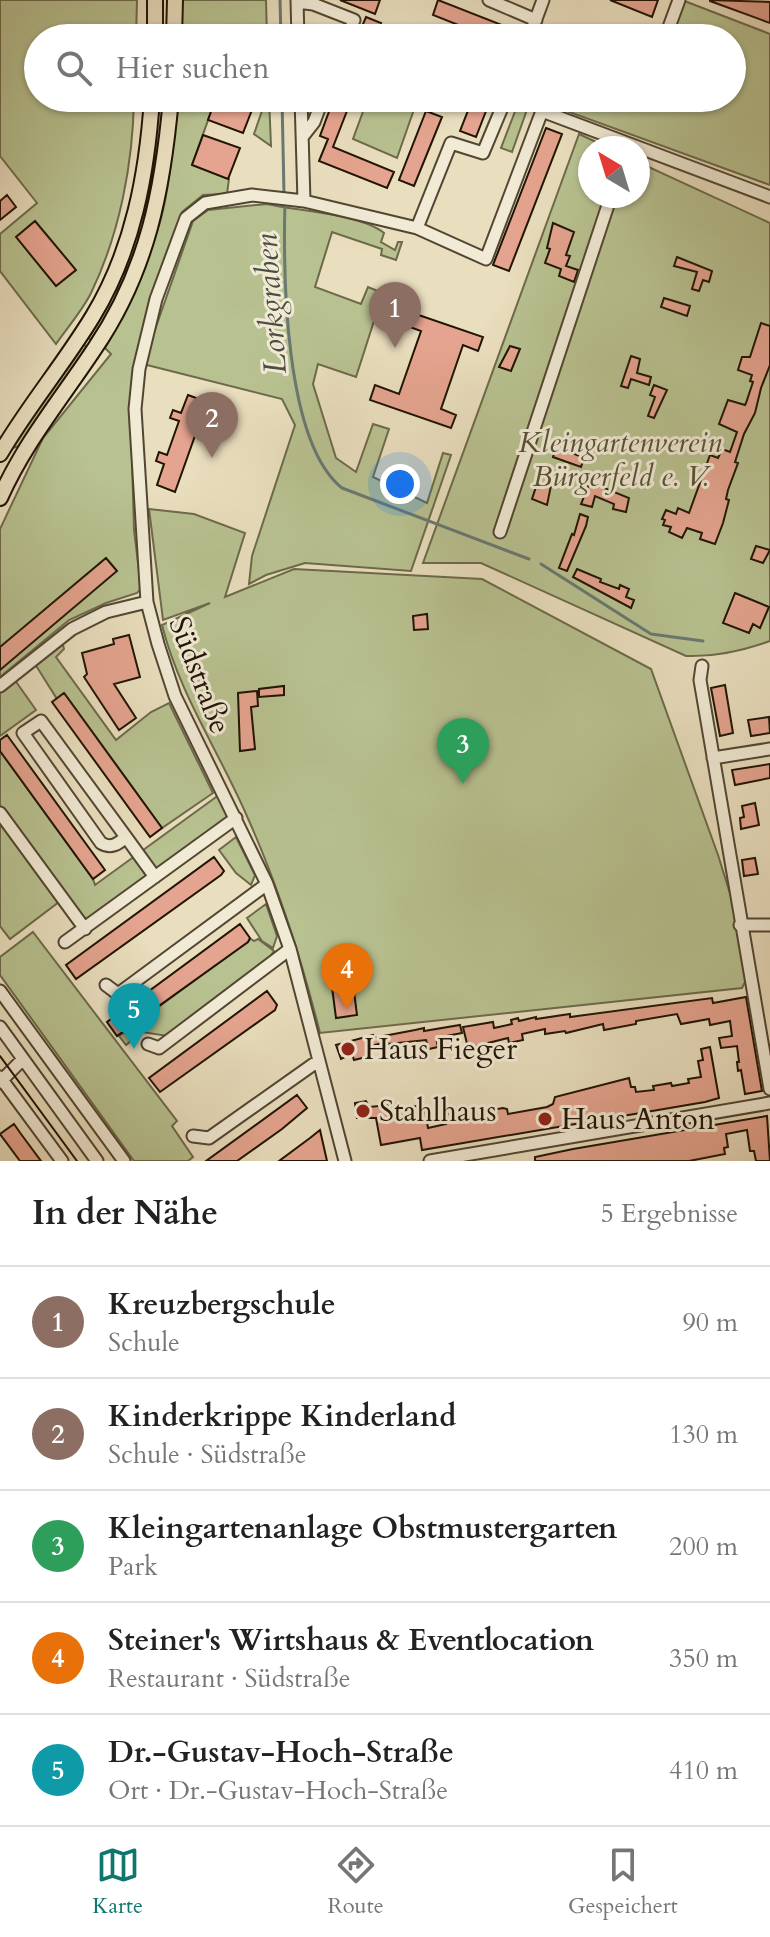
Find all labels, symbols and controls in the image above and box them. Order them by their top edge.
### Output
search box [24,24,746,112]
icon: search [52,46,96,90]
text: Hier suchen [116,48,269,89]
north arrow [578,136,650,208]
water label: Lorkgraben [244,232,298,376]
pin: 1 [369,282,421,348]
pin: 2 [186,392,238,458]
park label: Kleingartenverein Bürgerfeld e. V. [518,422,722,497]
your location [380,464,420,504]
street label: Südstraße [158,611,241,740]
pin: 3 [437,718,489,784]
pin: 4 [321,943,373,1009]
pin: 5 [108,983,160,1049]
place label: Haus Fieger [364,1029,517,1070]
marker: Haus Fieger [339,1040,357,1058]
place label: Stahlhaus [379,1091,497,1132]
place label: Haus Anton [561,1099,715,1140]
marker: Stahlhaus [354,1102,372,1120]
marker: Haus Anton [536,1110,554,1128]
text: In der Nähe [32,1190,218,1236]
text: 5 Ergebnisse [601,1196,738,1231]
text: Kreuzbergschule [108,1284,336,1325]
text: 1 [51,1305,65,1340]
text: 90 m [682,1305,738,1340]
text: Schule [108,1325,180,1360]
text: Kinderkrippe Kinderland [108,1396,456,1437]
text: 2 [51,1417,65,1452]
text: 130 m [669,1417,738,1452]
text: Schule · Südstraße [108,1437,306,1472]
text: Kleingartenanlage Obstmustergarten [108,1508,617,1549]
text: 3 [51,1529,65,1564]
text: 200 m [669,1529,738,1564]
text: Park [108,1549,158,1584]
text: Steiner's Wirtshaus & Eventlocation [108,1620,594,1661]
text: 4 [51,1641,65,1676]
text: 350 m [669,1641,738,1676]
text: Restaurant · Südstraße [108,1661,351,1696]
text: Dr.-Gustav-Hoch-Straße [108,1732,454,1773]
text: 5 [51,1753,65,1788]
text: 410 m [669,1753,738,1788]
text: Ort · Dr.-Gustav-Hoch-Straße [108,1773,448,1808]
tab: Karte [92,1843,143,1921]
tab: Route [327,1843,384,1921]
tab: Gespeichert [568,1843,678,1921]

